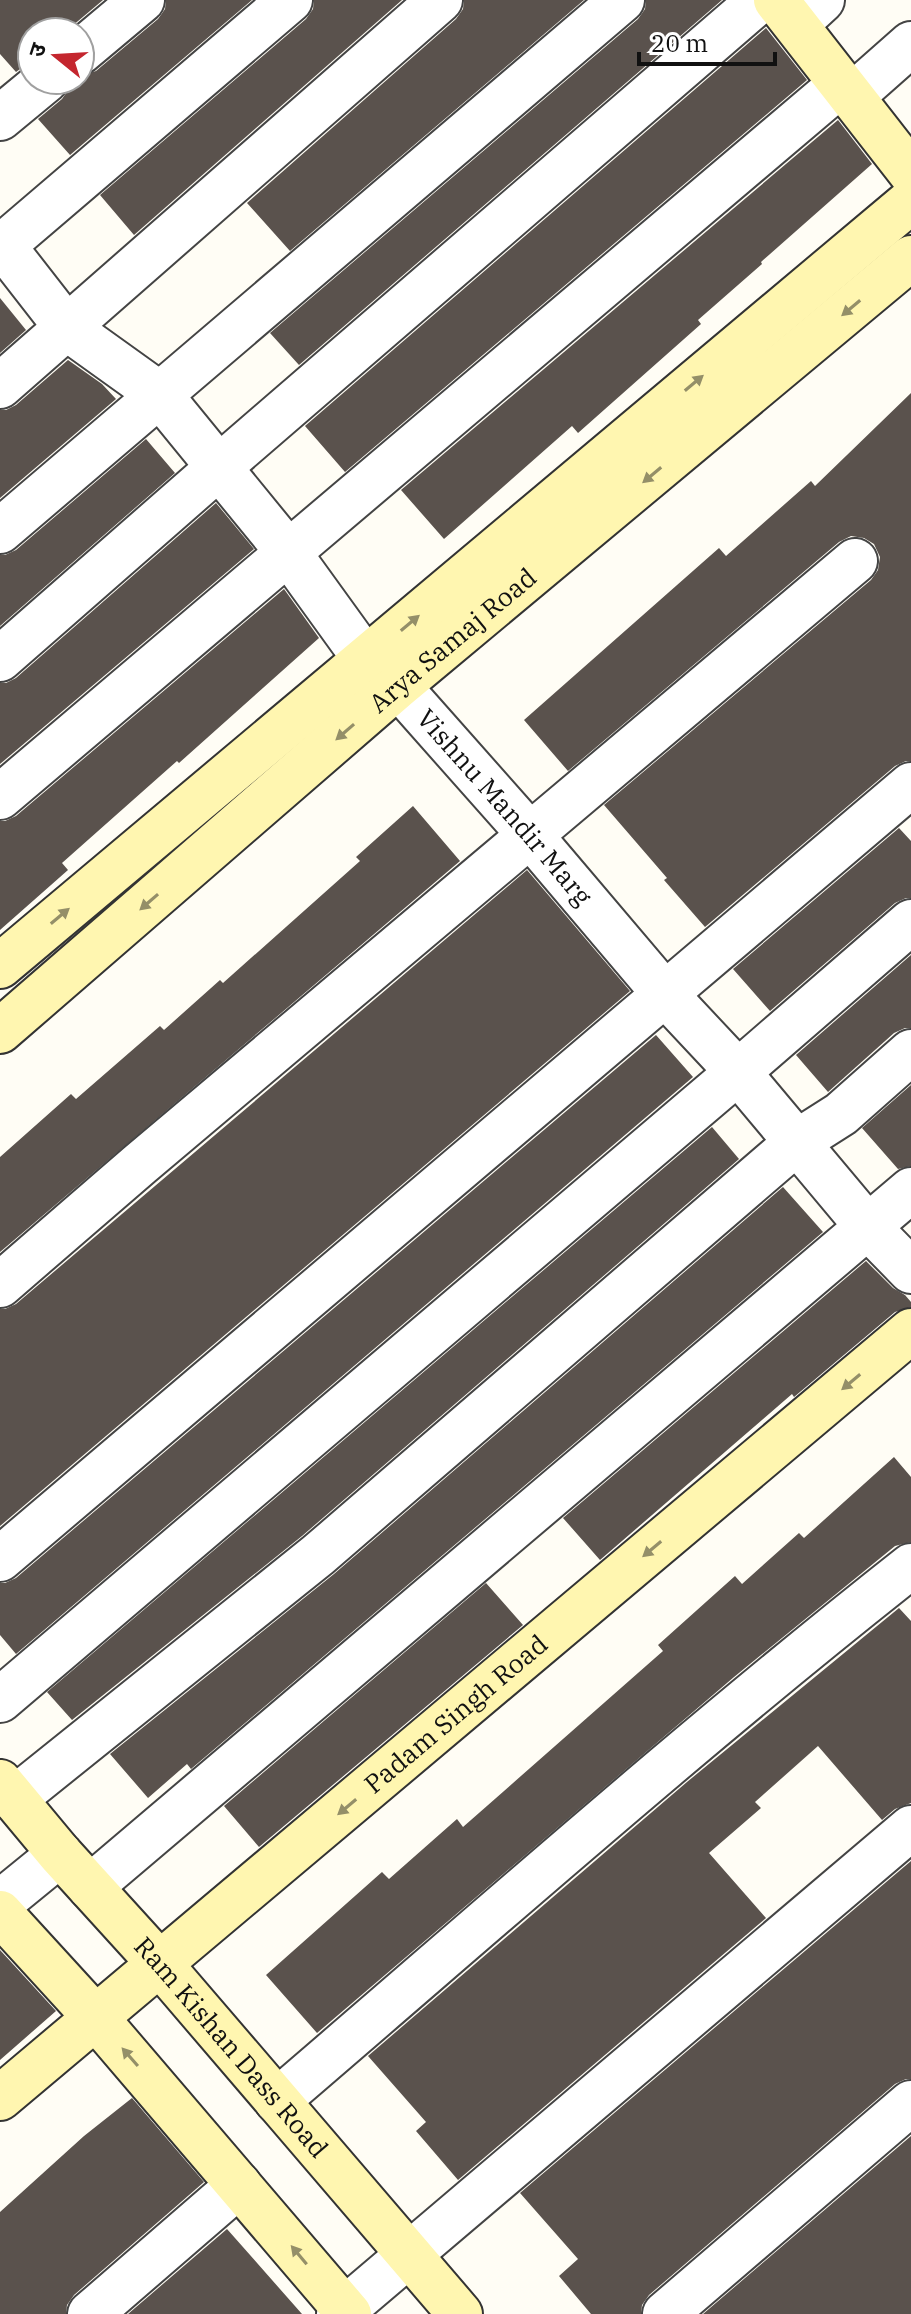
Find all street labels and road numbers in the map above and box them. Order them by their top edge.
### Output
street label: Arya Samaj Road [361,560,543,720]
street label: Vishnu Mandir Marg [410,701,600,912]
street label: Padam Singh Road [357,1626,554,1800]
street label: Ram Kishan Dass Road [127,1929,336,2164]

